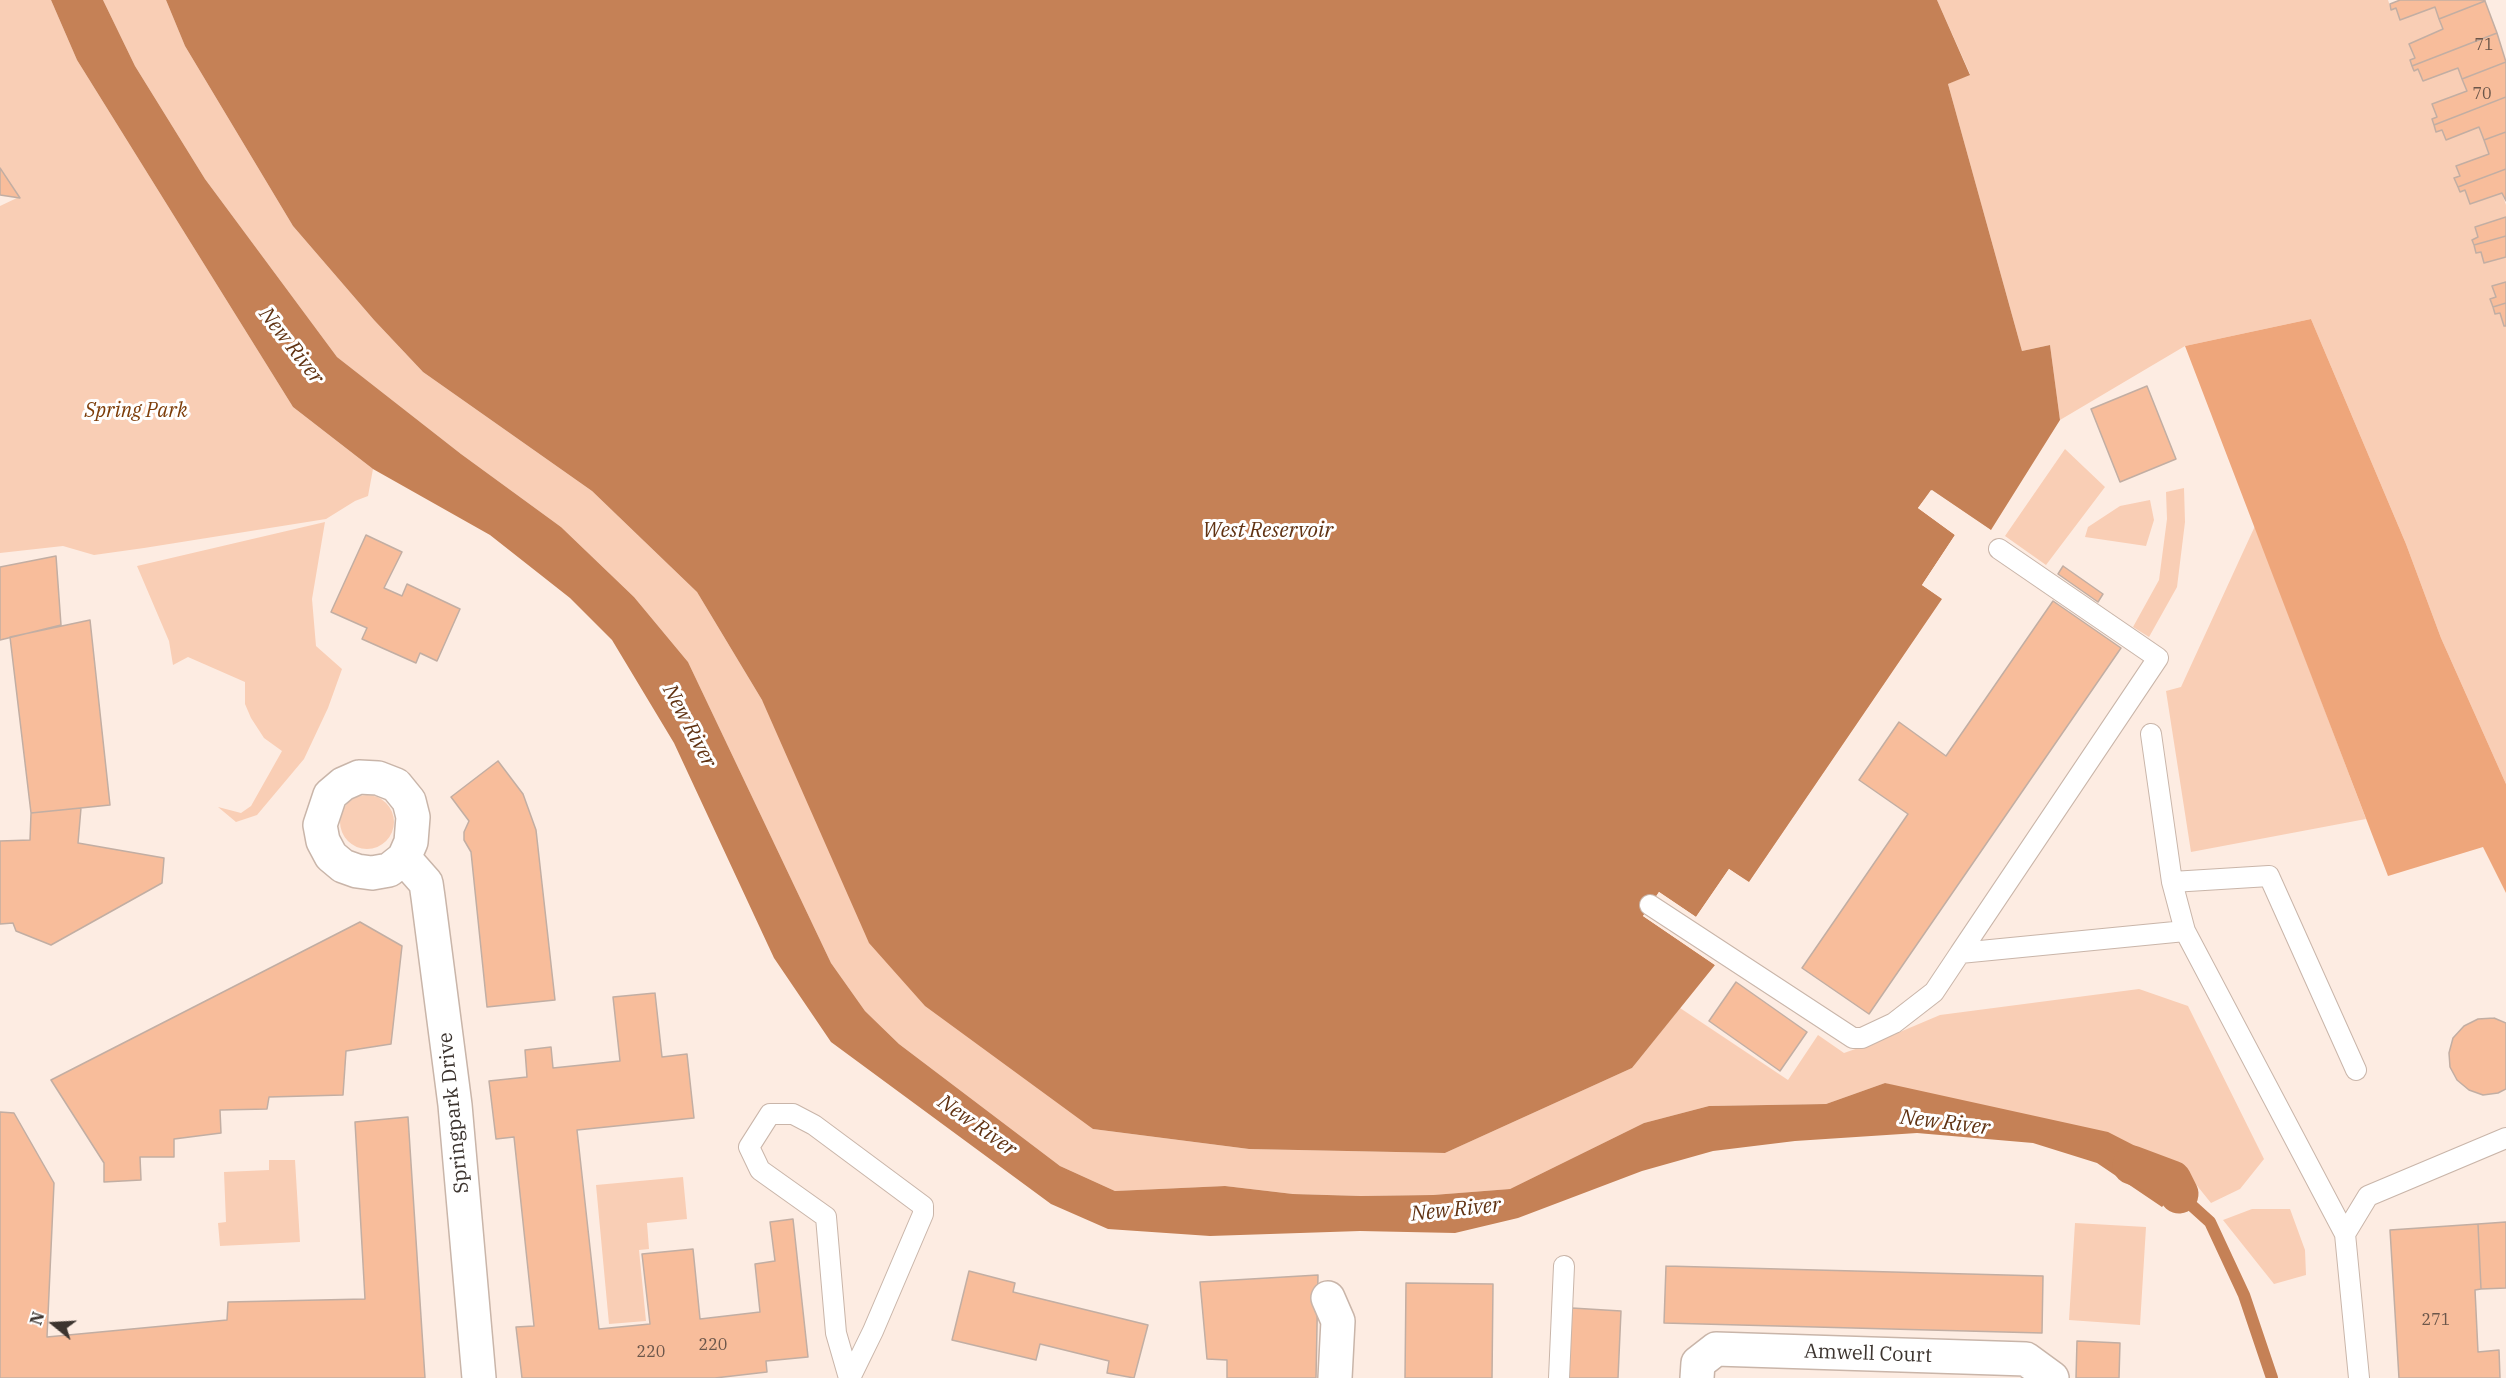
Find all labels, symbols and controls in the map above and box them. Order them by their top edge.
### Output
house number: 71 [2474,35,2494,55]
house number: 70 [2472,84,2492,104]
water label: New River [253,303,329,389]
park label: Spring Park [85,399,187,423]
water label: West Reservoir [1203,518,1333,544]
water label: New River [657,680,721,772]
street label: Springpark Drive [434,1031,474,1195]
water label: New River [933,1090,1021,1162]
water label: New River [1899,1105,1991,1141]
water label: New River [1410,1193,1502,1227]
north arrow [24,1294,84,1354]
text: N [25,1309,48,1328]
house number: 271 [2422,1310,2450,1330]
house number: 220 [699,1335,727,1355]
street label: Amwell Court [1804,1340,1932,1368]
house number: 220 [637,1342,665,1362]

